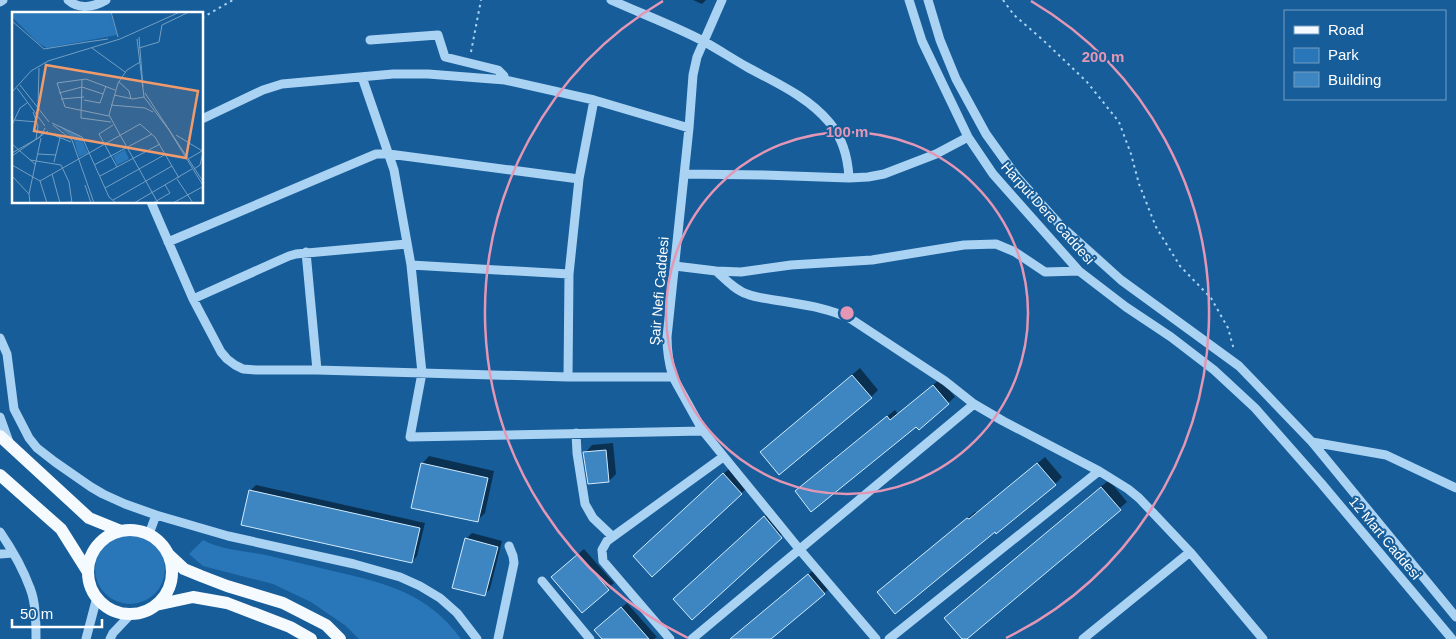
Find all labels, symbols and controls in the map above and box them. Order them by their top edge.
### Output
legend [1284,10,1446,100]
inset map [12,12,204,204]
text: Road [1328,21,1364,38]
text: Park [1328,46,1359,63]
text: 200 m [1082,48,1124,65]
text: Building [1328,71,1381,88]
text: 100 m [826,123,868,140]
street label: Harput Dere Caddesi [998,159,1098,267]
street label: Şair Nefi Caddesi [646,236,672,346]
centre of rings [838,304,856,322]
street label: 12 Mart Caddesi [1346,494,1424,582]
scale bar [12,596,102,628]
text: 50 m [20,605,53,622]

